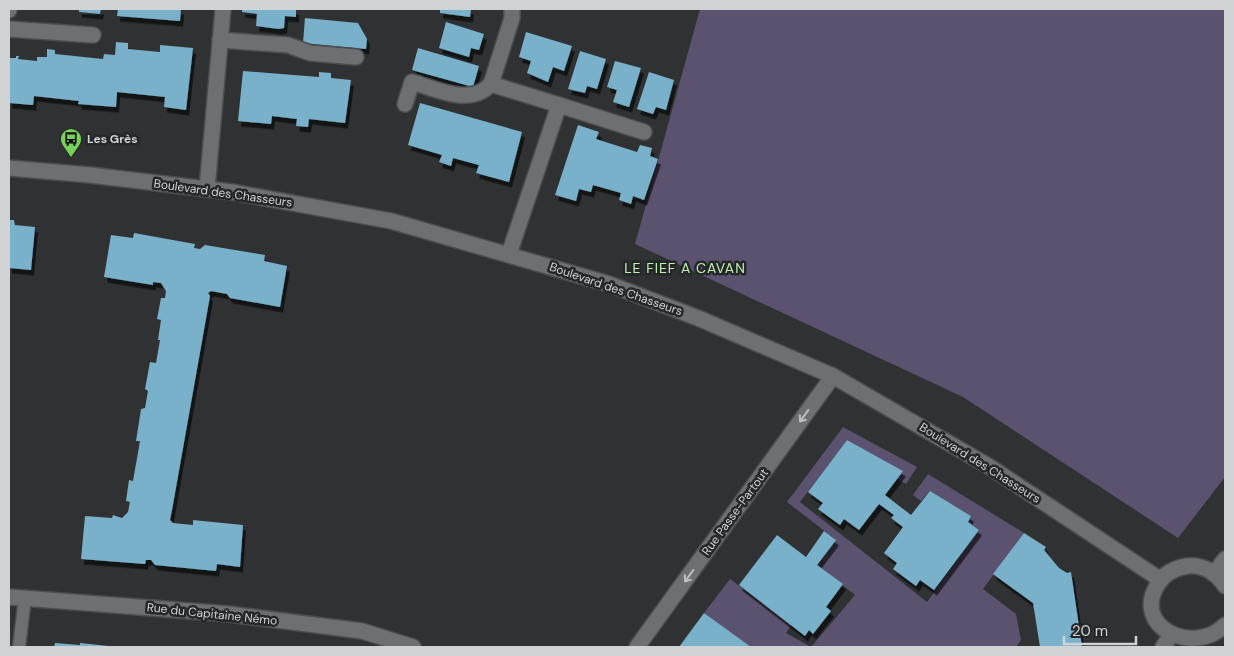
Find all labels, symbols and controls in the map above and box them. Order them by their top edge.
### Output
bus stop icon: Les Grès [59,127,83,158]
place label: Les Grès [87,131,138,147]
street label: Boulevard des Chasseurs [153,175,293,211]
street label: Boulevard des Chasseurs [547,259,685,319]
district label: LE FIEF A CAVAN [624,259,746,277]
one-way arrow [799,409,809,423]
street label: Boulevard des Chasseurs [916,419,1044,507]
street label: Rue Passe-Partout [698,465,772,559]
one-way arrow [684,569,694,583]
street label: Rue du Capitaine Némo [146,599,278,629]
scale bar [1064,614,1136,646]
text: 20 m [1072,621,1108,641]

